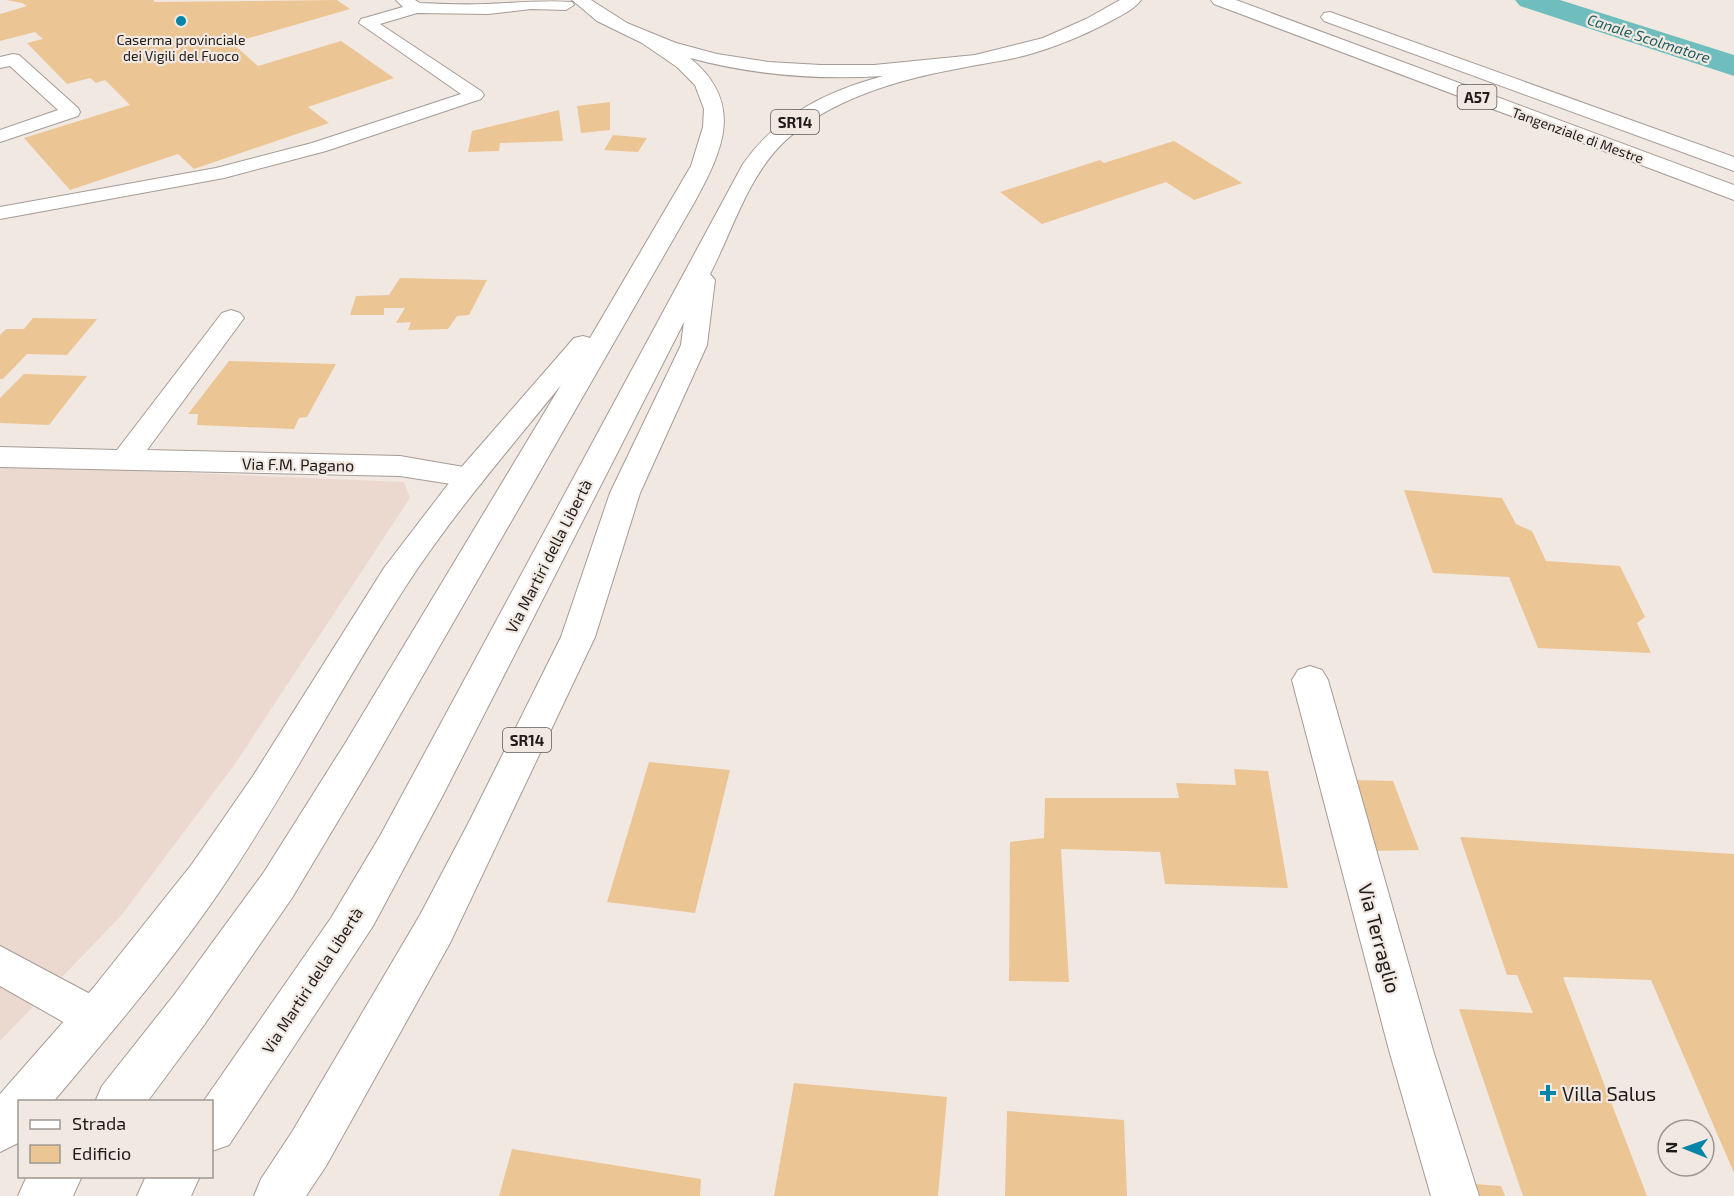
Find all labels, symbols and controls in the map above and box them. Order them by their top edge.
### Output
water label: Canale Scolmatore [1585,10,1713,66]
marker: Caserma provinciale dei Vigili del Fuoco [174,14,188,28]
place label: Caserma provinciale dei Vigili del Fuoco [116,31,246,64]
road number: A57 [1458,85,1496,109]
street label: Tangenziale di Mestre [1510,103,1646,167]
road number: SR14 [771,110,819,134]
street label: Via F.M. Pagano [242,454,354,474]
street label: Via Martiri della Libertà [501,476,595,636]
road number: SR14 [503,728,551,752]
street label: Via Terraglio [1354,880,1406,996]
street label: Via Martiri della Libertà [258,903,366,1057]
place label: Villa Salus [1562,1081,1656,1105]
marker: Villa Salus [1539,1084,1557,1102]
legend [18,1100,213,1178]
text: Strada [72,1112,126,1134]
north arrow [1656,1118,1716,1178]
text: Edificio [72,1142,131,1164]
text: N [1661,1142,1680,1154]

